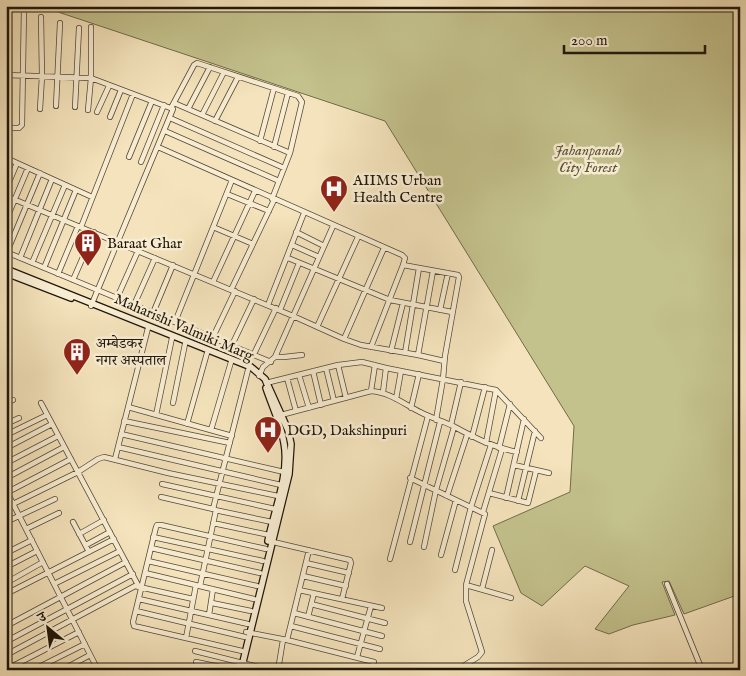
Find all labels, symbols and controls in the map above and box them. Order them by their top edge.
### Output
scale bar [564,22,705,54]
text: 200 m [571,31,608,50]
park label: Jahanpanah City Forest [554,141,622,177]
place label: AIIMS Urban Health Centre [352,171,443,207]
hospital icon: AIIMS Urban Health Centre [319,174,349,213]
building icon: Baraat Ghar [73,228,103,267]
place label: Baraat Ghar [107,234,183,253]
street label: Maharishi Valmiki Marg [111,289,257,366]
place label: अम्बेडकर नगर अस्पताल [95,334,167,370]
building icon: अम्बेडकर नगर अस्पताल [62,337,92,376]
hospital icon: DGD, Dakshinpuri [253,415,283,454]
place label: DGD, Dakshinpuri [287,421,407,440]
north arrow [22,604,72,654]
text: उ [34,607,50,628]

